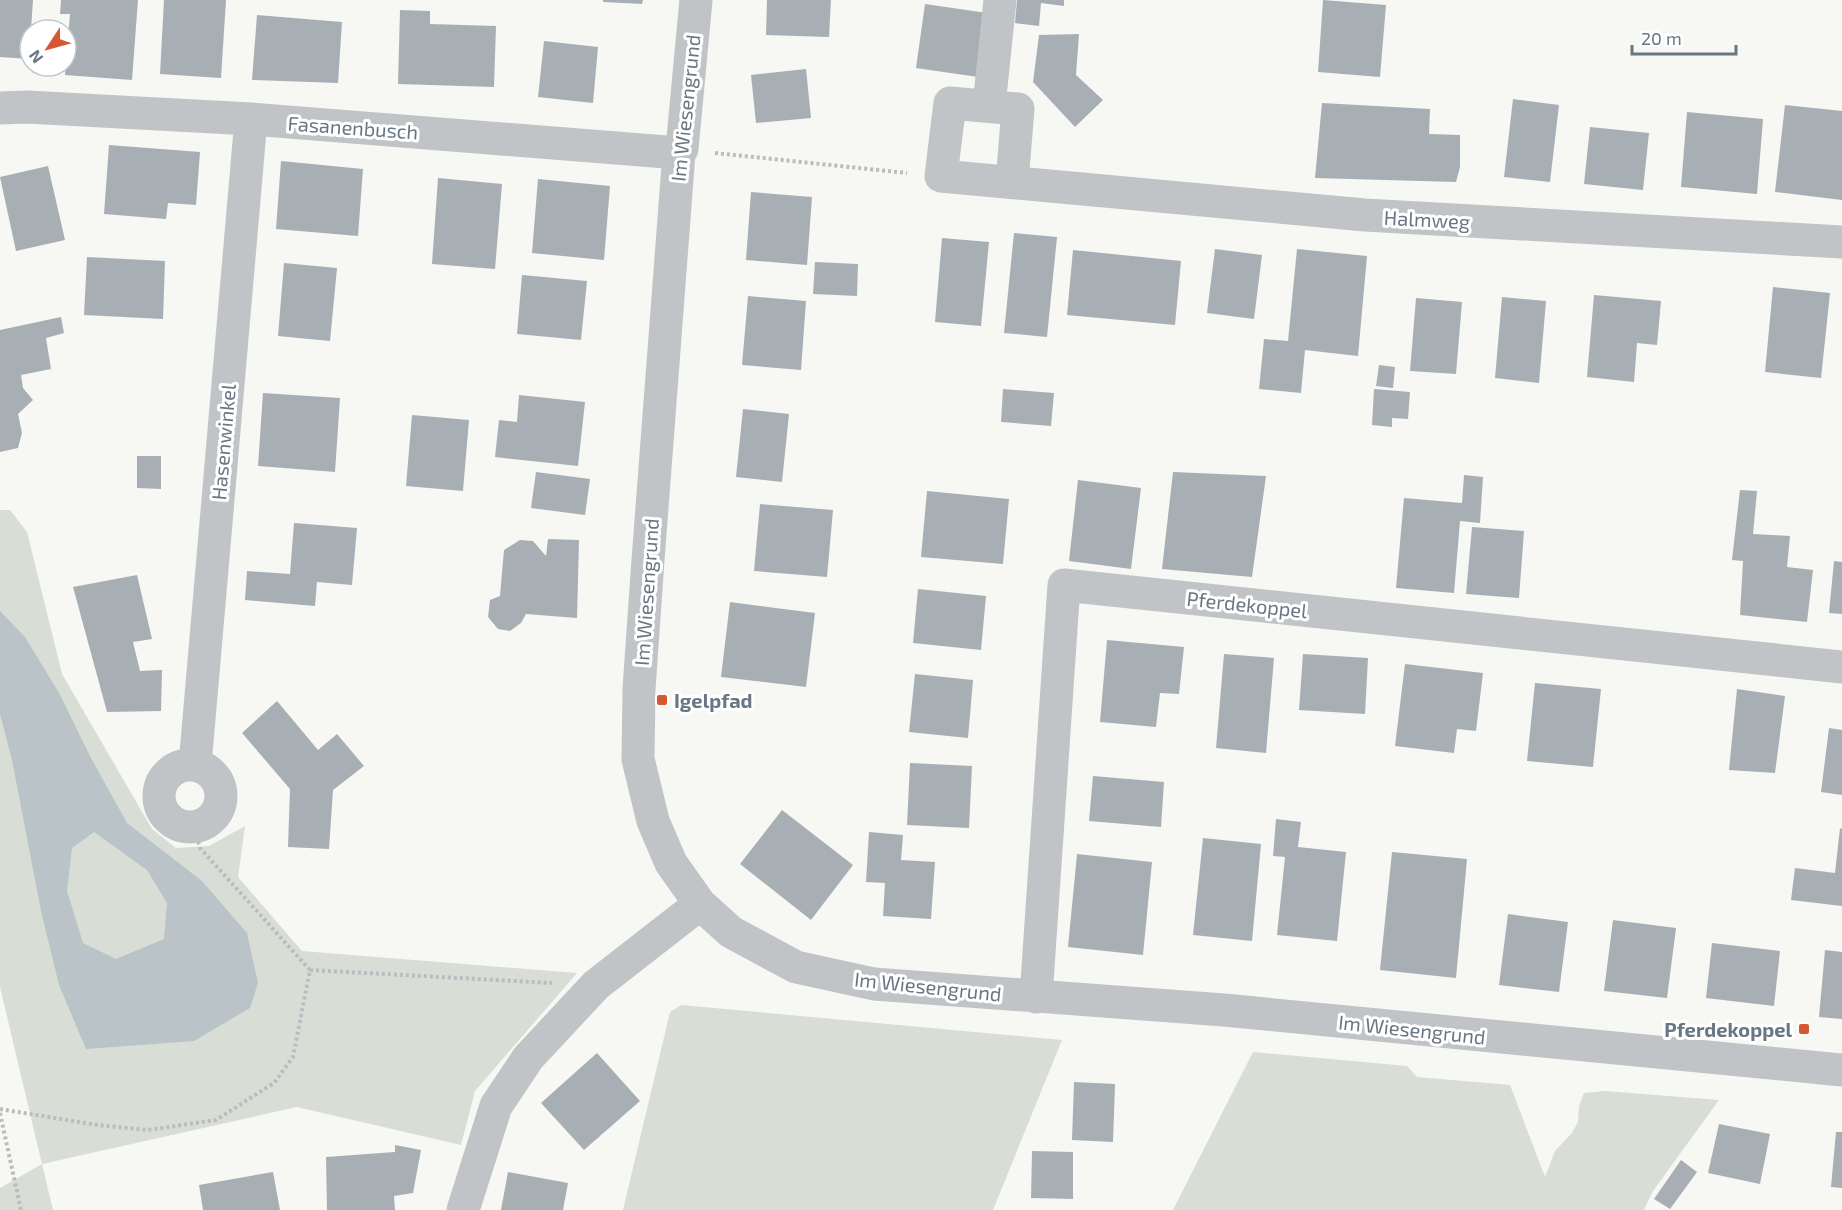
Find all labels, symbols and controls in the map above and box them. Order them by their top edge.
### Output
north arrow [18,18,78,78]
scale bar [1632,18,1736,56]
text: 20 m [1641,27,1682,49]
street label: Im Wiesengrund [665,33,705,183]
text: N [24,47,47,67]
street label: Fasanenbusch [287,110,419,144]
street label: Halmweg [1383,205,1471,233]
street label: Hasenwinkel [206,383,240,501]
street label: Im Wiesengrund [629,517,663,667]
street label: Pferdekoppel [1186,586,1309,622]
place label: Igelpfad [674,688,753,712]
marker: Igelpfad [655,693,669,707]
street label: Im Wiesengrund [853,966,1003,1006]
street label: Im Wiesengrund [1337,1009,1487,1049]
place label: Pferdekoppel [1664,1017,1792,1041]
marker: Pferdekoppel [1797,1022,1811,1036]

